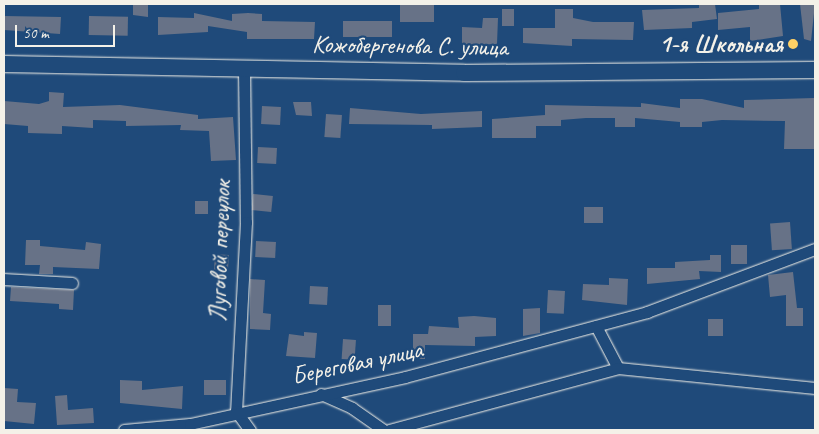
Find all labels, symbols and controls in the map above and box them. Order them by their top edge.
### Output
scale bar [18,15,118,47]
text: 50 m [23,24,49,43]
street label: Кожобергенова С. улица [312,29,508,63]
place label: 1-я Школьная [659,29,783,59]
marker: 1-я Школьная [787,38,799,50]
street label: Луговой переулок [203,180,237,322]
street label: Береговая улица [288,334,426,392]

